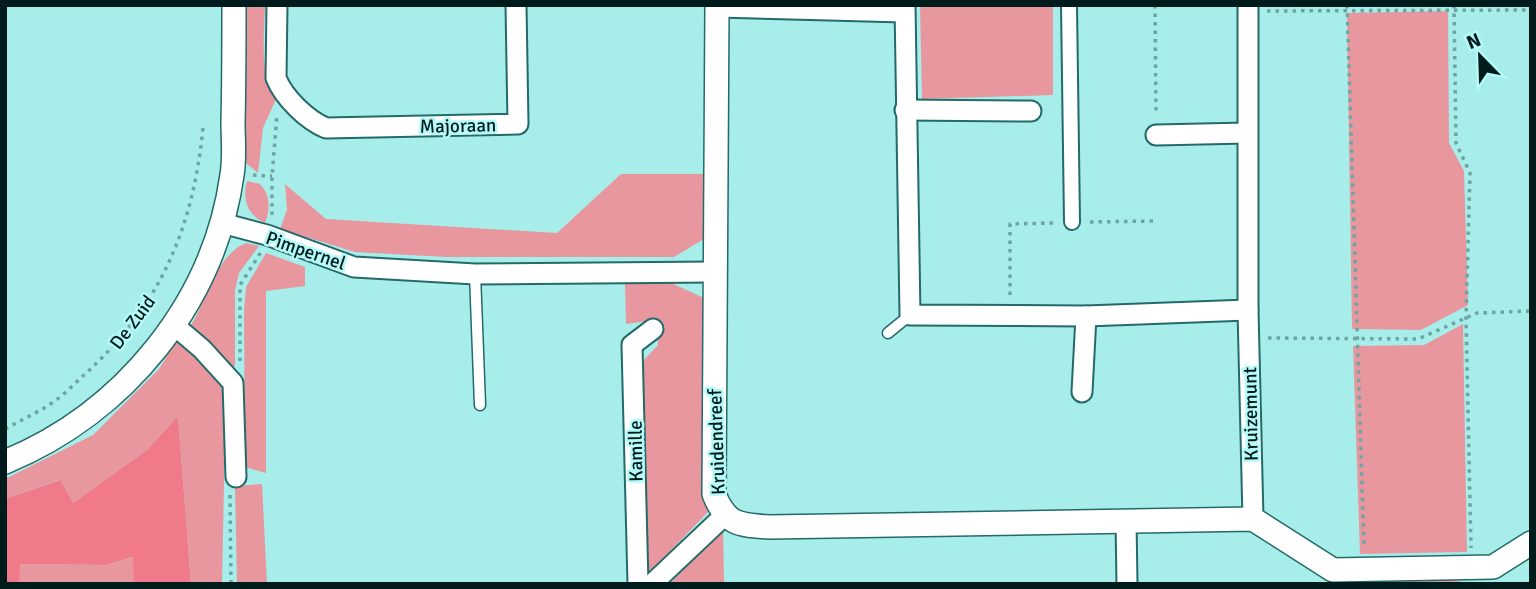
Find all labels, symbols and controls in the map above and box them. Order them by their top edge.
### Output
north arrow [1445,21,1515,91]
text: N [1463,28,1485,55]
street label: Majoraan [419,113,497,139]
street label: Pimpernel [262,226,349,276]
street label: De Zuid [105,291,161,354]
street label: Kruizemunt [1238,366,1264,461]
street label: Kruidendreef [703,387,731,495]
street label: Kamille [623,420,649,482]

